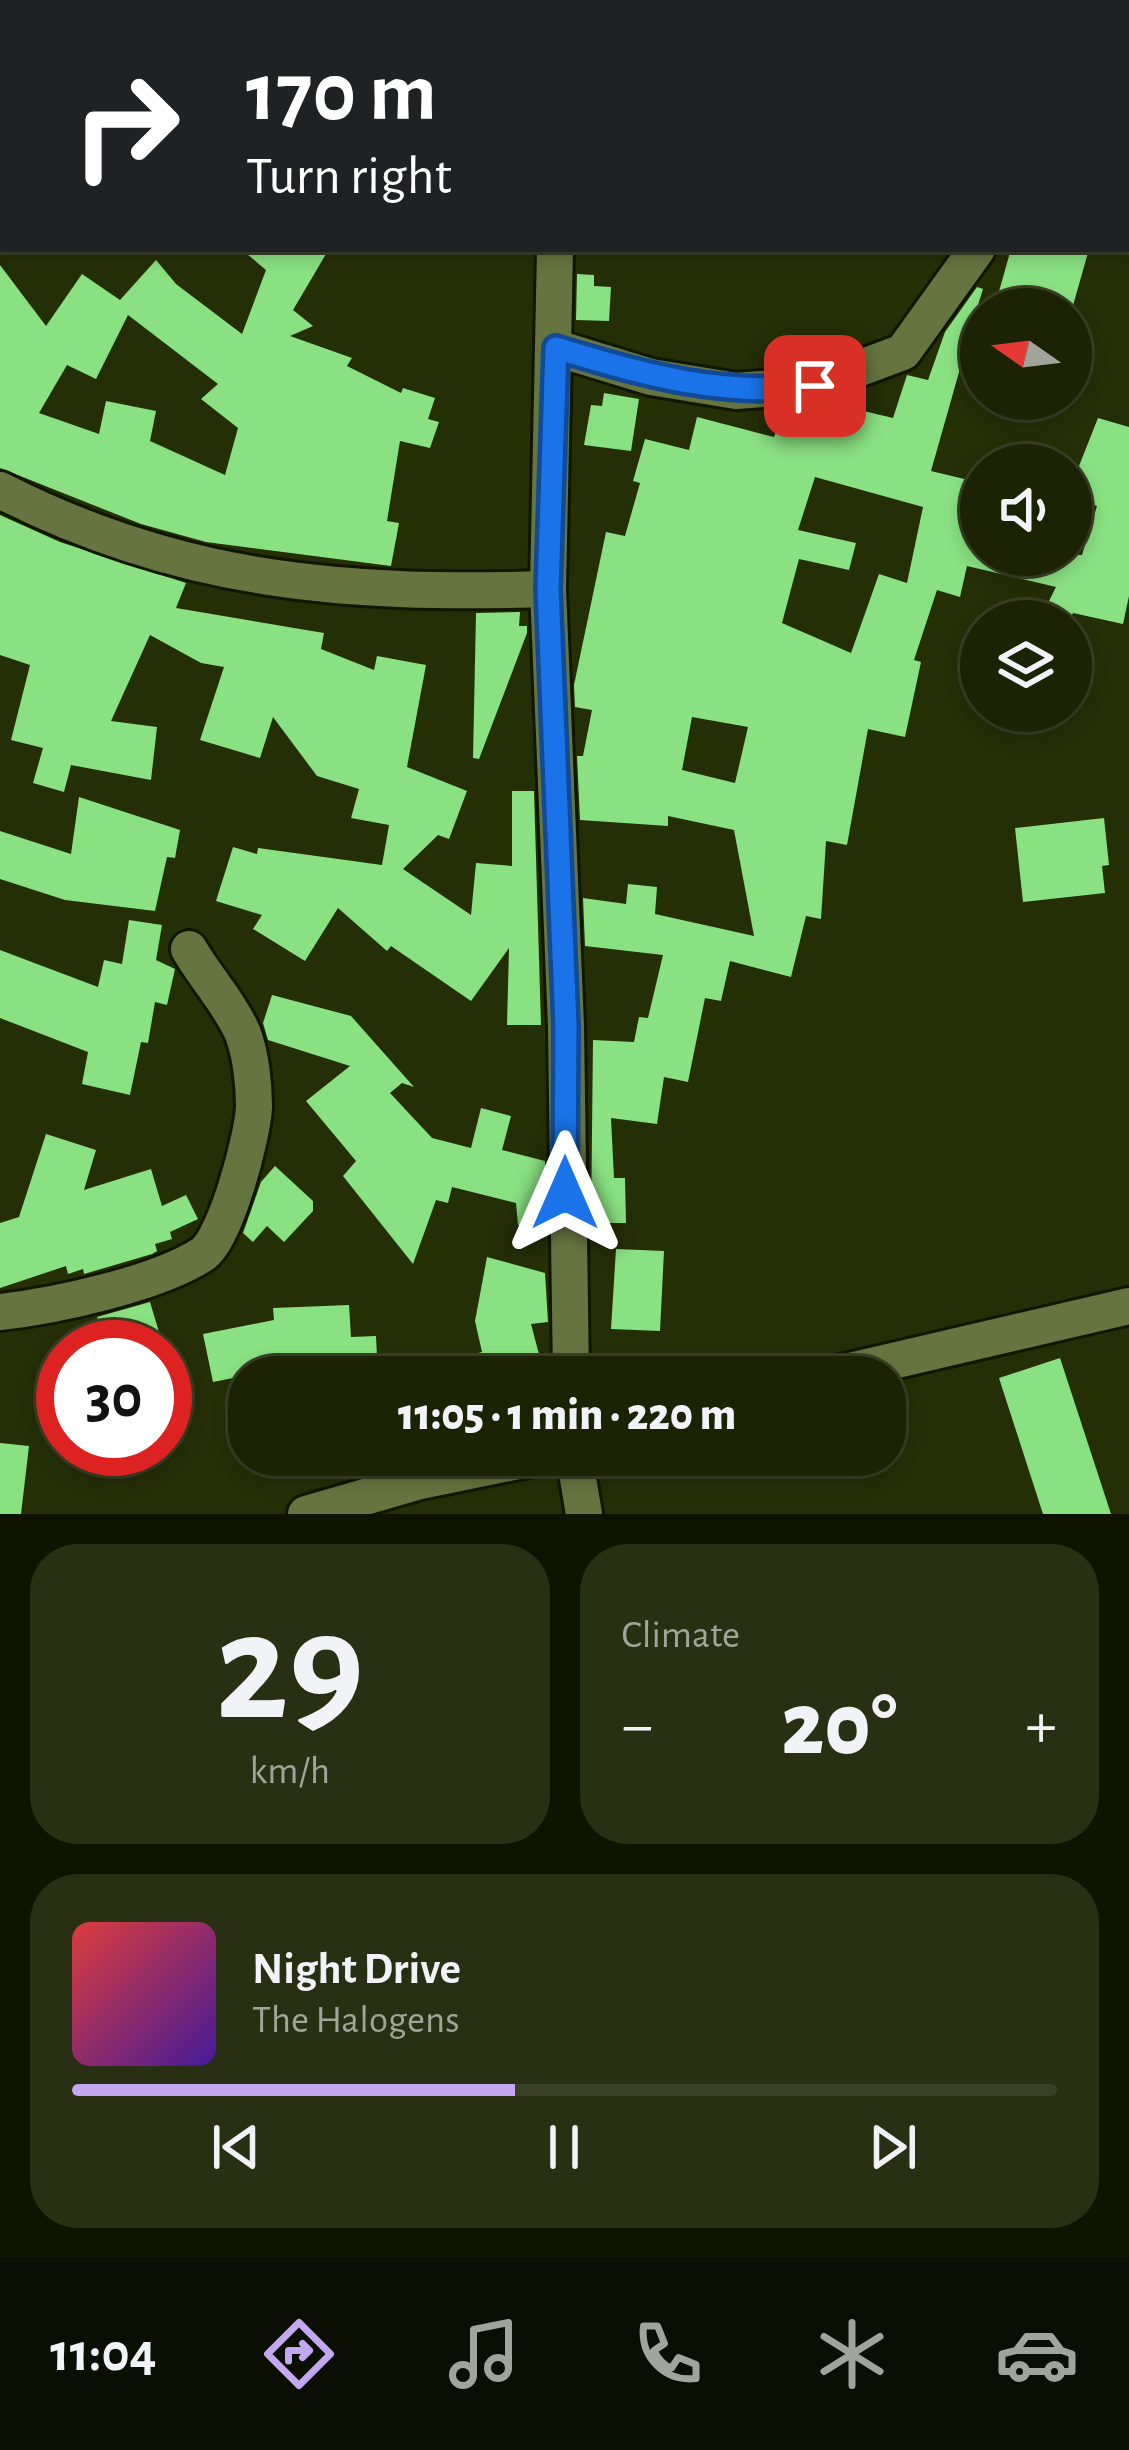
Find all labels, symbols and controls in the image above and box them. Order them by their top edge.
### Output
icon: right [48,48,204,204]
text: 170 m [246,52,437,136]
text: Turn right [246,150,452,204]
north arrow [960,288,1092,420]
map controls [960,288,1092,732]
pin [764,335,866,437]
icon: arrive [782,353,848,419]
button: sound [960,444,1092,576]
button: layers [960,600,1092,732]
position arrow [502,1130,628,1256]
speed limit sign: 30 [36,1320,192,1476]
text: 11:05 · 1 min · 220 m [398,1393,736,1438]
text: 29 [215,1592,364,1748]
text: Climate [622,1616,740,1655]
text: 20° [781,1681,897,1771]
text: − [622,1693,653,1759]
text: + [1025,1693,1057,1759]
text: km/h [250,1752,330,1791]
text: Night Drive [252,1947,461,1992]
text: The Halogens [252,2001,460,2040]
icon: previous [203,2114,269,2180]
icon: pause [531,2114,597,2180]
icon: next [860,2114,926,2180]
icon: directions [257,2312,341,2396]
icon: music [442,2312,526,2396]
icon: phone [626,2312,710,2396]
icon: climate [810,2312,894,2396]
icon: car [995,2312,1079,2396]
text: 11:04 [50,2327,157,2381]

